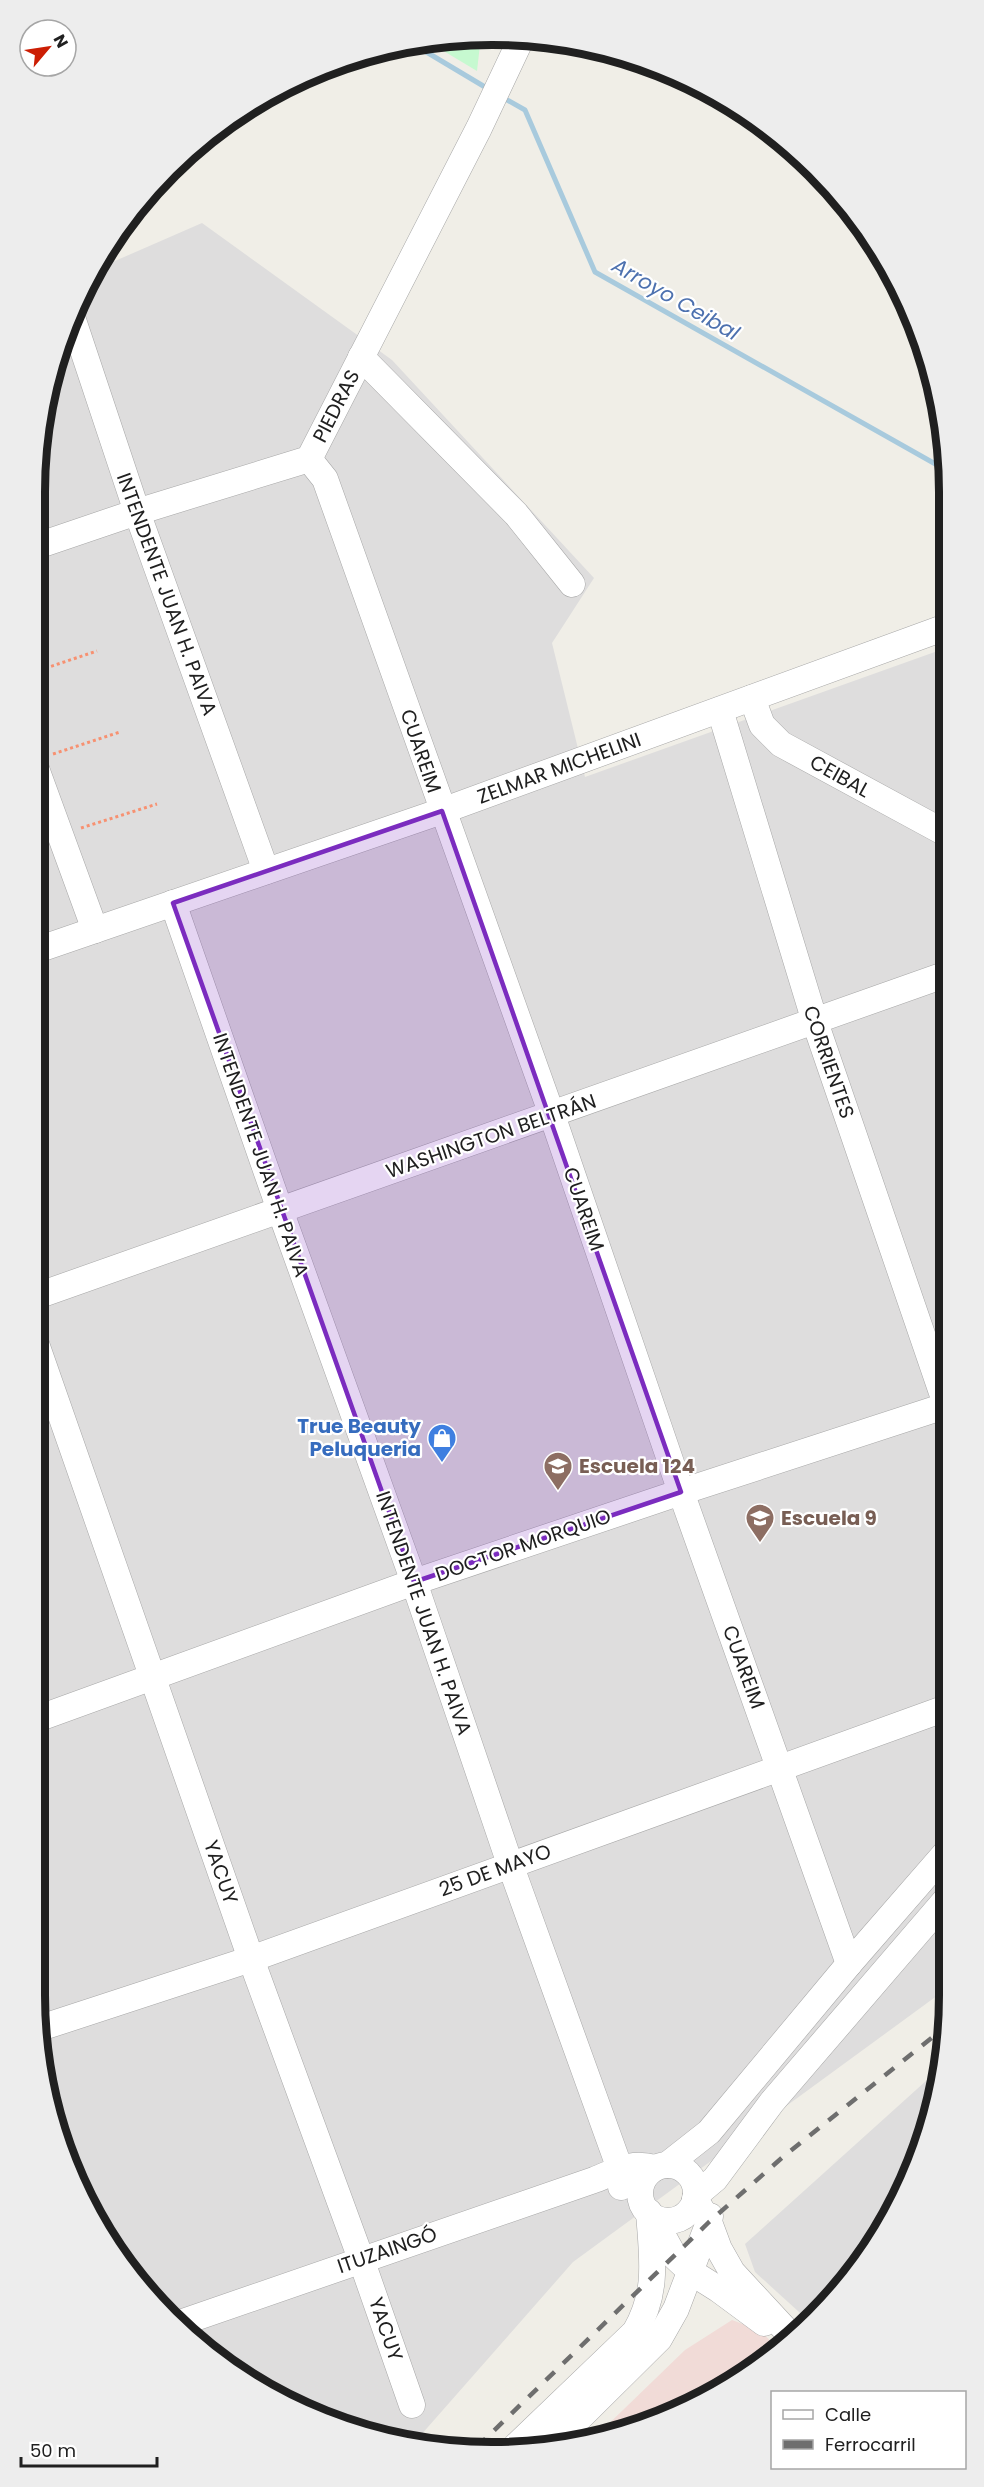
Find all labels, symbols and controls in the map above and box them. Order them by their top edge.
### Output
north arrow [18,18,78,78]
text: N [48,30,74,52]
water label: Arroyo Ceibal [606,250,746,348]
street label: PIEDRAS [306,365,366,447]
street label: INTENDENTE JUAN H. PAIVA [110,469,224,719]
street label: CUAREIM [394,705,448,797]
street label: ZELMAR MICHELINI [473,725,645,811]
street label: CEIBAL [805,748,876,804]
street label: CORRIENTES [797,1002,861,1122]
street label: INTENDENTE JUAN H. PAIVA [206,1029,316,1281]
street label: WASHINGTON BELTRÁN [382,1087,600,1185]
street label: CUAREIM [557,1163,611,1255]
place label: True Beauty Peluqueria [297,1412,421,1463]
shop icon: True Beauty Peluqueria [426,1422,458,1464]
school or university icon: Escuela 124 [542,1450,574,1492]
place label: Escuela 124 [579,1452,695,1480]
street label: INTENDENTE JUAN H. PAIVA [369,1487,479,1739]
street label: DOCTOR MORQUIO [431,1502,615,1588]
school or university icon: Escuela 9 [744,1502,776,1544]
place label: Escuela 9 [781,1504,877,1532]
street label: CUAREIM [716,1621,772,1713]
street label: YACUY [197,1836,245,1908]
street label: 25 DE MAYO [435,1837,555,1903]
street label: ITUZAINGÓ [333,2220,441,2280]
street label: YACUY [362,2293,410,2365]
legend [771,2391,966,2469]
text: Calle [825,2402,871,2427]
scale bar [21,2430,158,2468]
text: Ferrocarril [825,2432,916,2457]
text: 50 m [30,2438,76,2463]

